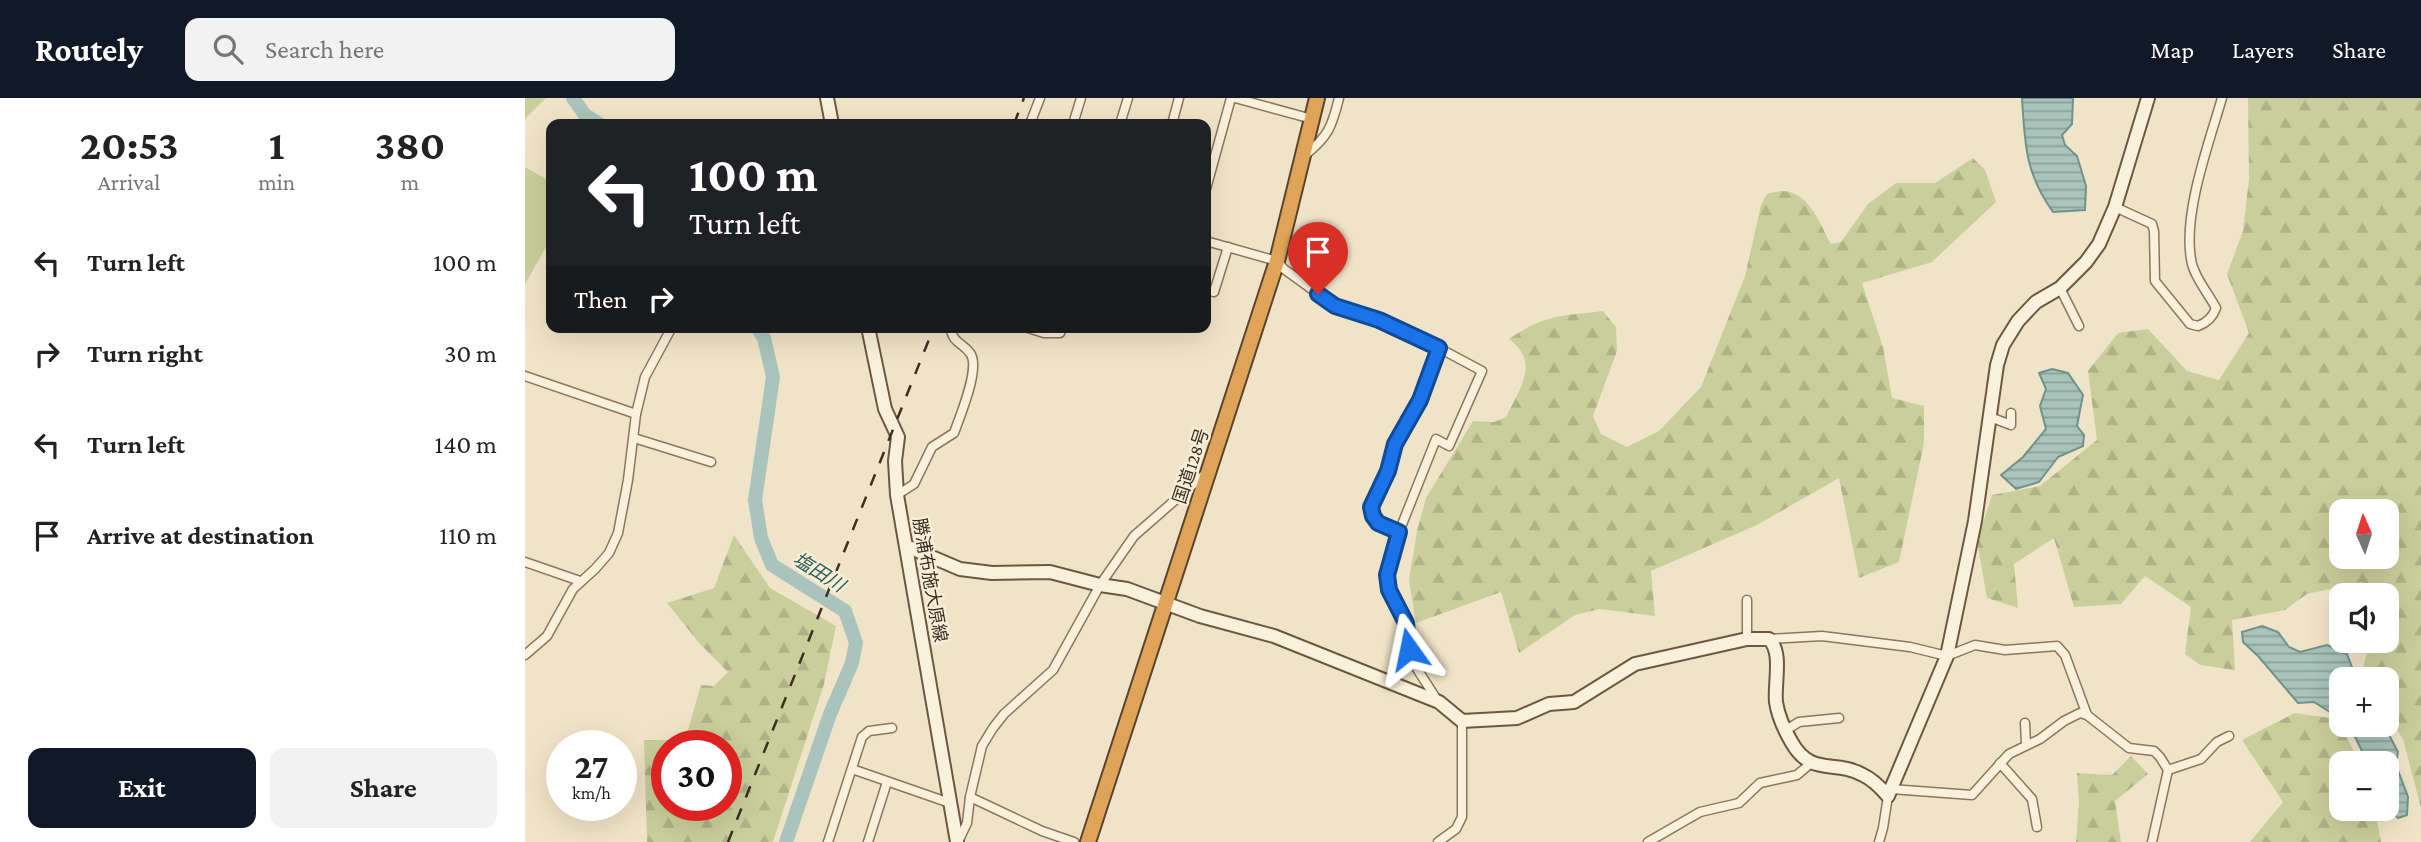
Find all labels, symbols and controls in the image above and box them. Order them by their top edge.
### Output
search box [185,18,675,81]
icon: search [209,30,247,68]
text: Routely [35,31,143,68]
text: Search here [265,35,384,64]
text: Map [2150,36,2194,63]
text: Layers [2232,36,2294,63]
text: Share [2332,36,2386,63]
text: 20:53 [80,121,178,168]
text: 1 [269,121,284,168]
text: 380 [375,121,445,168]
icon: left [574,147,665,238]
text: 100 m [689,147,818,202]
text: Arrival [98,169,160,195]
text: min [258,169,295,195]
text: m [401,169,419,195]
text: Turn left [689,205,800,241]
pin [1288,222,1348,294]
icon: arrive [1299,233,1337,271]
icon: left [28,244,66,282]
text: Turn left [87,248,185,277]
text: 100 m [433,248,497,277]
icon: right [642,280,680,318]
text: Then [574,285,628,314]
icon: right [28,335,66,373]
text: Turn right [87,339,203,368]
text: 30 m [444,339,497,368]
icon: left [28,426,66,464]
street label: 国道128号 [1169,426,1213,506]
text: Turn left [87,430,185,459]
text: 140 m [435,430,497,459]
north arrow [2329,499,2399,569]
map controls [2329,499,2399,821]
street label: 勝浦布施大原線 [909,516,951,644]
icon: arrive [28,517,66,555]
text: Arrive at destination [87,521,314,550]
text: 110 m [439,521,497,550]
water label: 塩田川 [789,548,850,597]
button: sound [2329,583,2399,653]
position arrow [1372,612,1446,686]
button: + [2329,667,2399,737]
speed limit sign: 30 [651,730,742,821]
text: 27 [575,747,608,786]
button: Exit [28,748,256,828]
button: Share [270,748,497,828]
button: − [2329,751,2399,821]
text: km/h [572,783,611,803]

